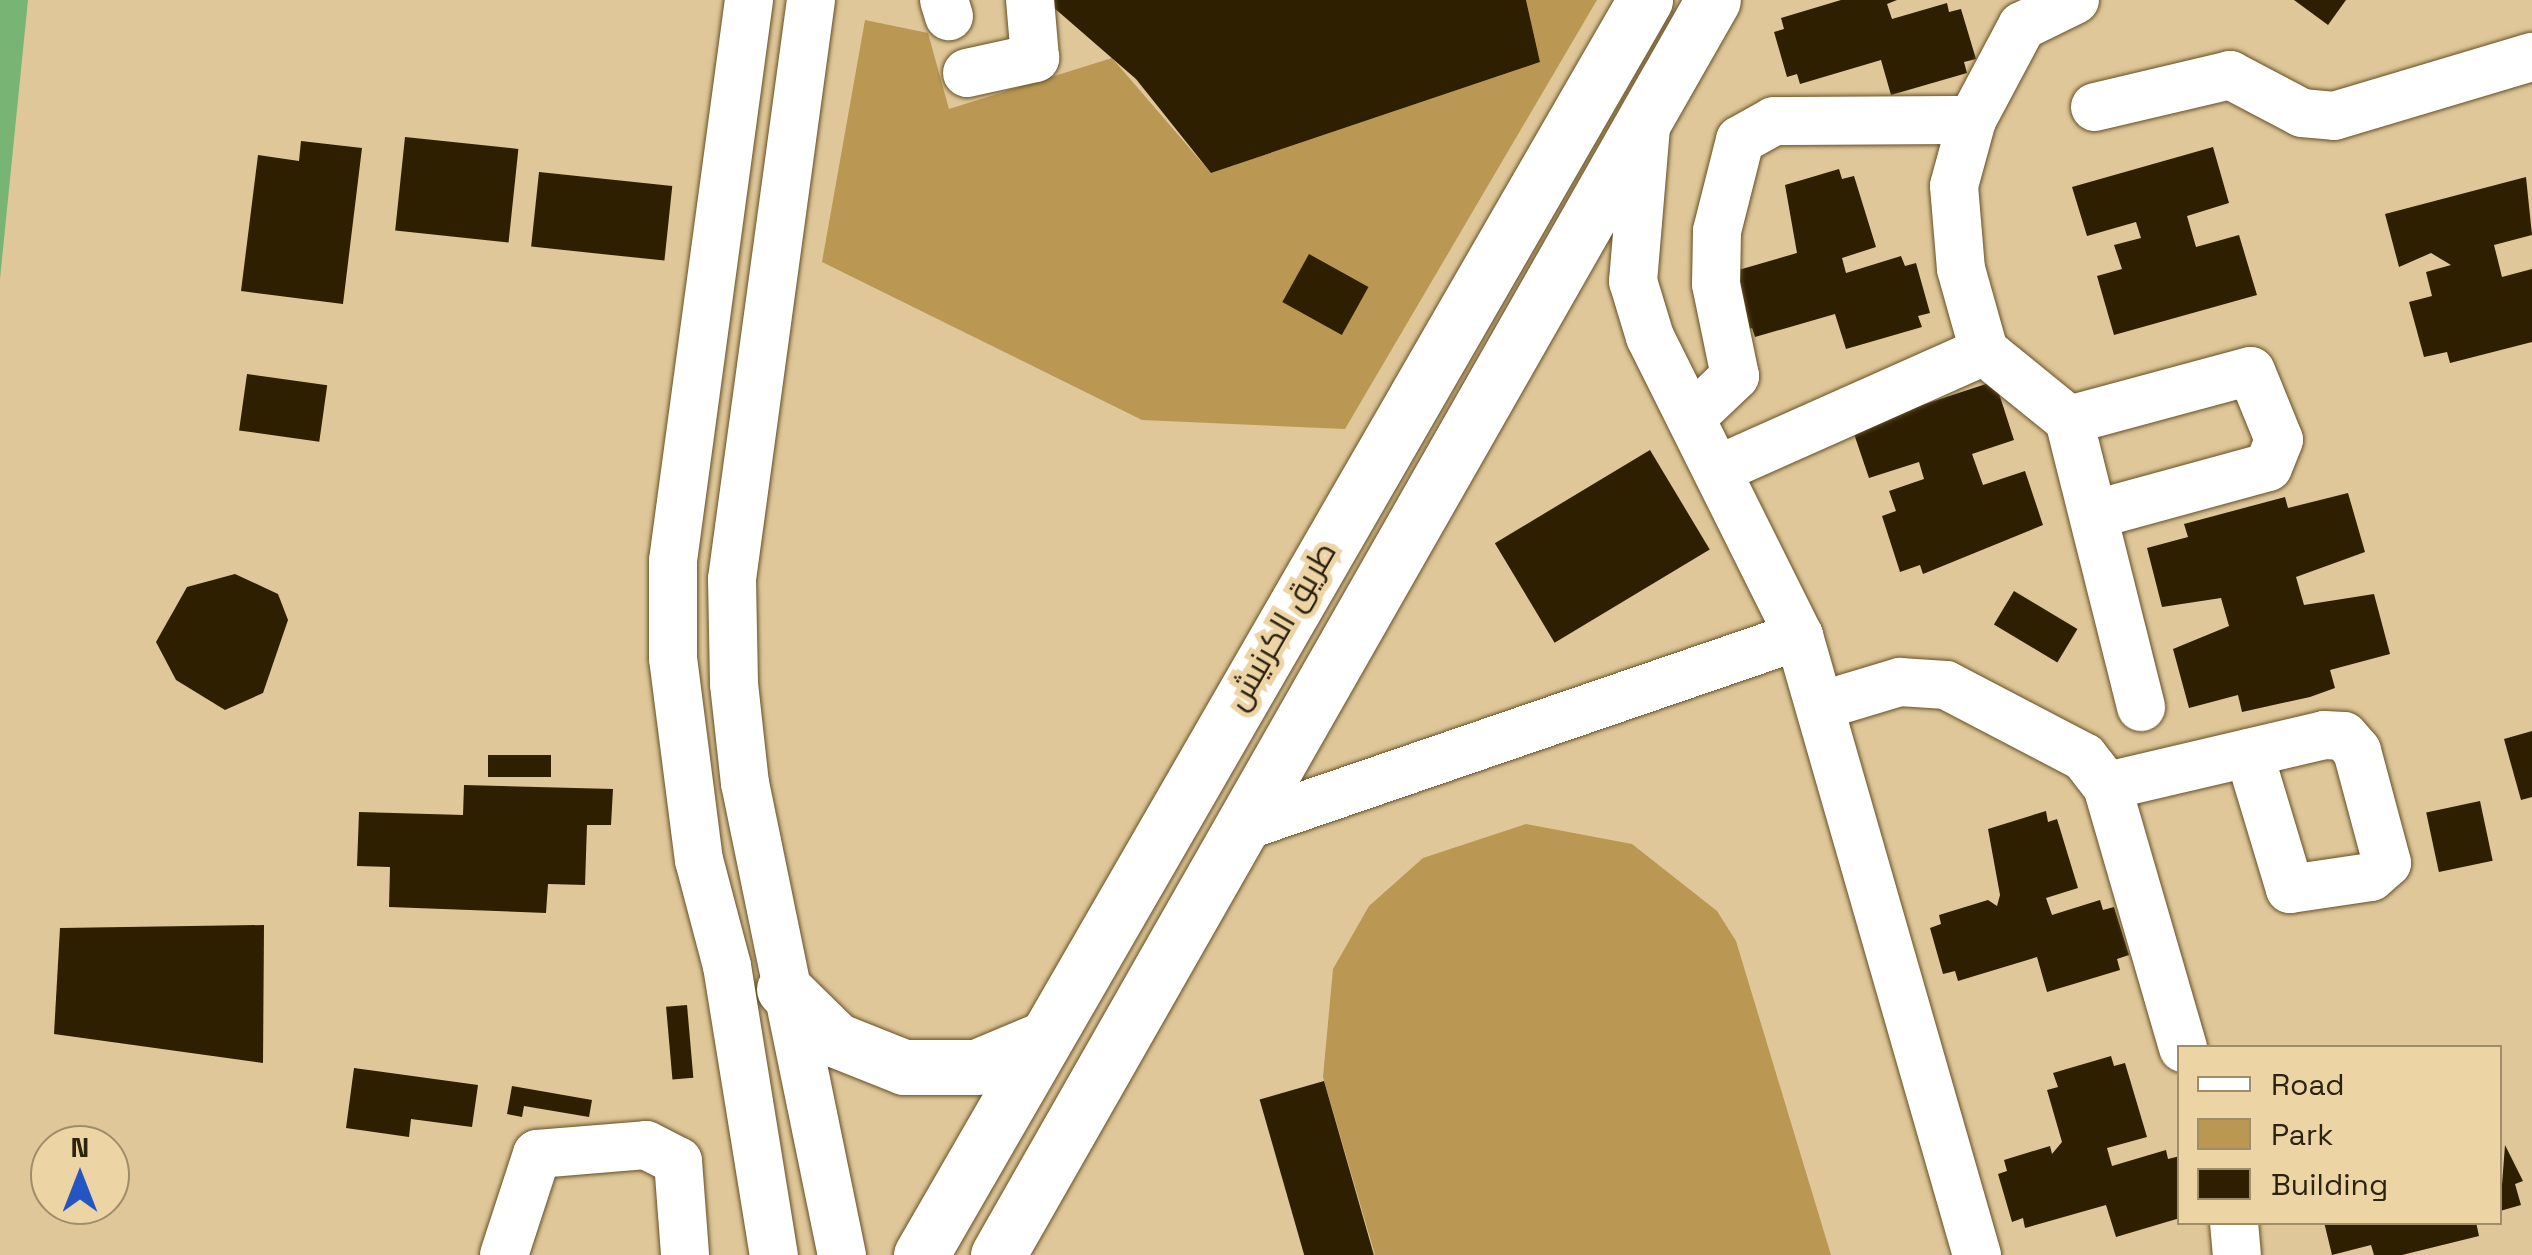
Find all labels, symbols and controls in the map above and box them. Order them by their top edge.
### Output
street label: طريق الكرنيش [1218,535,1344,717]
legend [2177,1045,2502,1225]
text: Road [2271,1065,2345,1104]
text: Park [2271,1115,2333,1154]
north arrow [30,1125,130,1225]
text: N [71,1129,89,1165]
text: Building [2271,1165,2388,1204]

